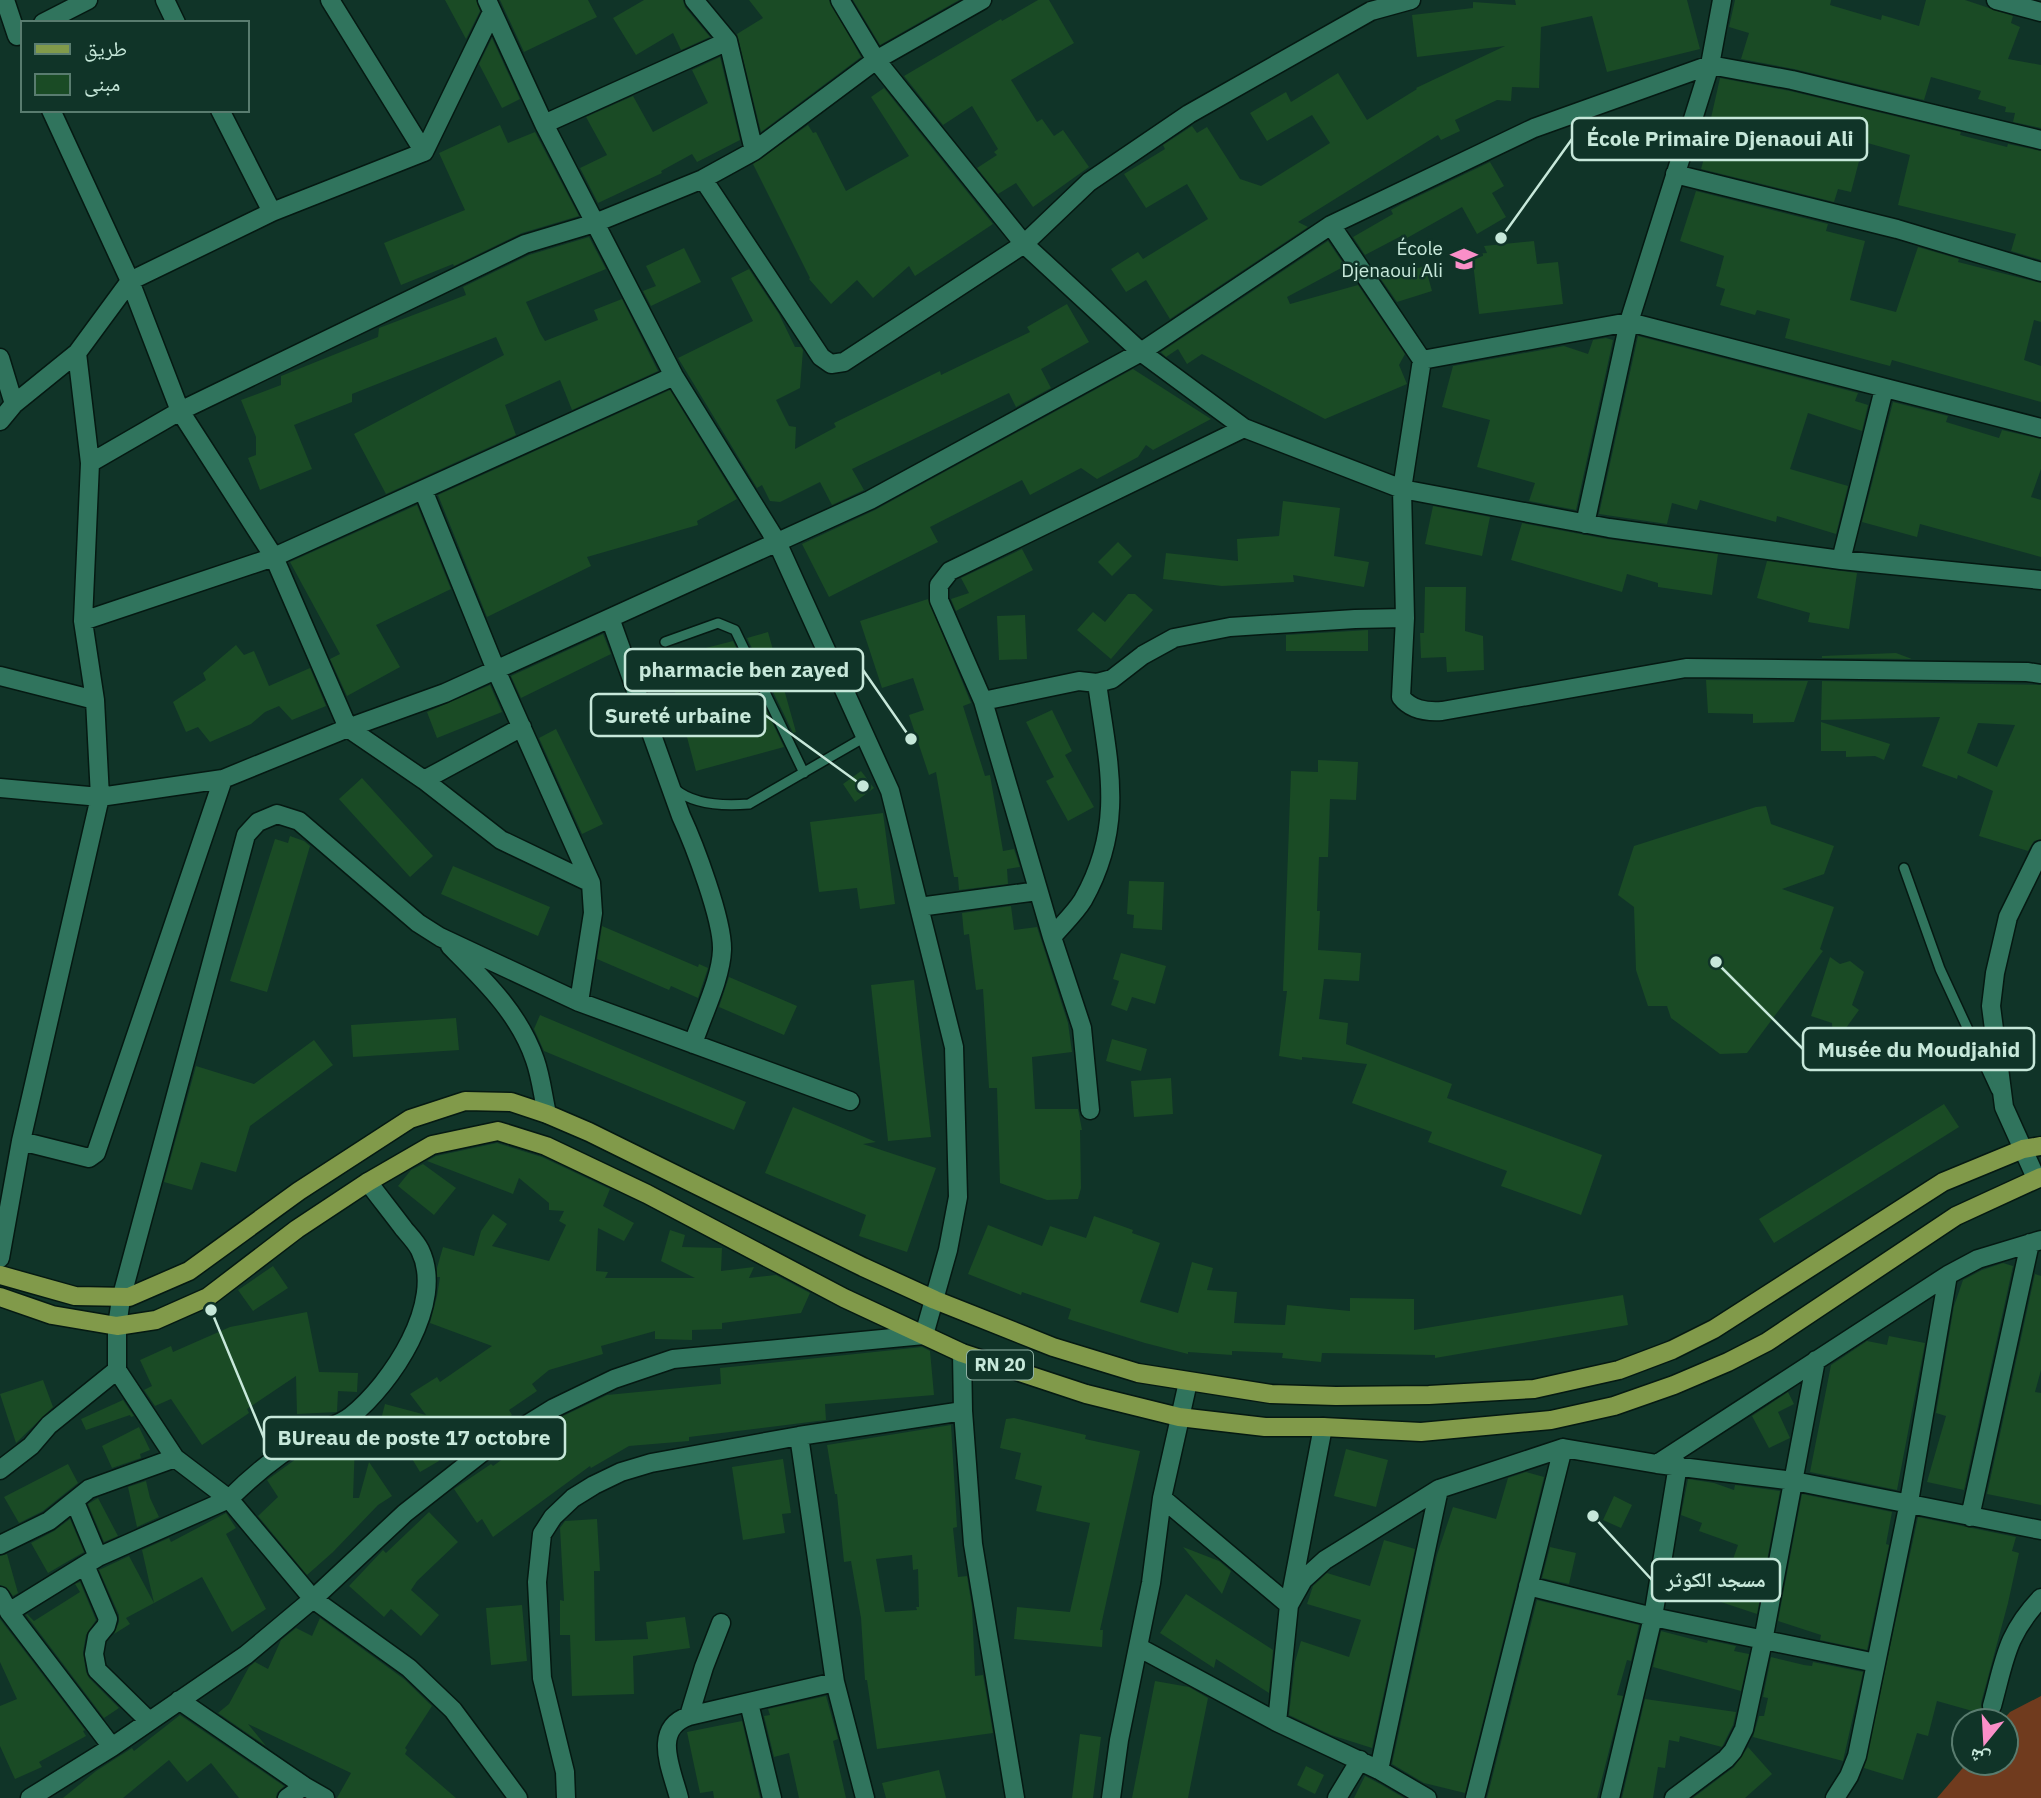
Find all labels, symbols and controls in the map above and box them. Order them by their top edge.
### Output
legend [21,21,248,112]
text: طريق [84,34,127,62]
text: مبنى [84,69,120,97]
callout: École Primaire Djenaoui Ali [1572,118,1867,160]
text: École Primaire Djenaoui Ali [1586,124,1854,152]
place label: École Djenaoui Ali [1341,236,1443,282]
school or university icon: École Djenaoui Ali [1449,244,1479,274]
callout: pharmacie ben zayed [625,649,863,691]
text: pharmacie ben zayed [639,655,849,683]
callout: Sureté urbaine [591,694,765,736]
text: Sureté urbaine [605,701,751,729]
callout: Musée du Moudjahid [1803,1028,2034,1070]
text: Musée du Moudjahid [1818,1035,2020,1063]
road number: RN 20 [967,1350,1033,1380]
callout: BUreau de poste 17 octobre [264,1417,565,1459]
text: BUreau de poste 17 octobre [277,1423,551,1451]
callout: مسجد الكوثر [1652,1559,1780,1601]
text: مسجد الكوثر [1665,1565,1766,1593]
north arrow [1950,1707,2020,1777]
text: ش [1966,1744,1993,1773]

